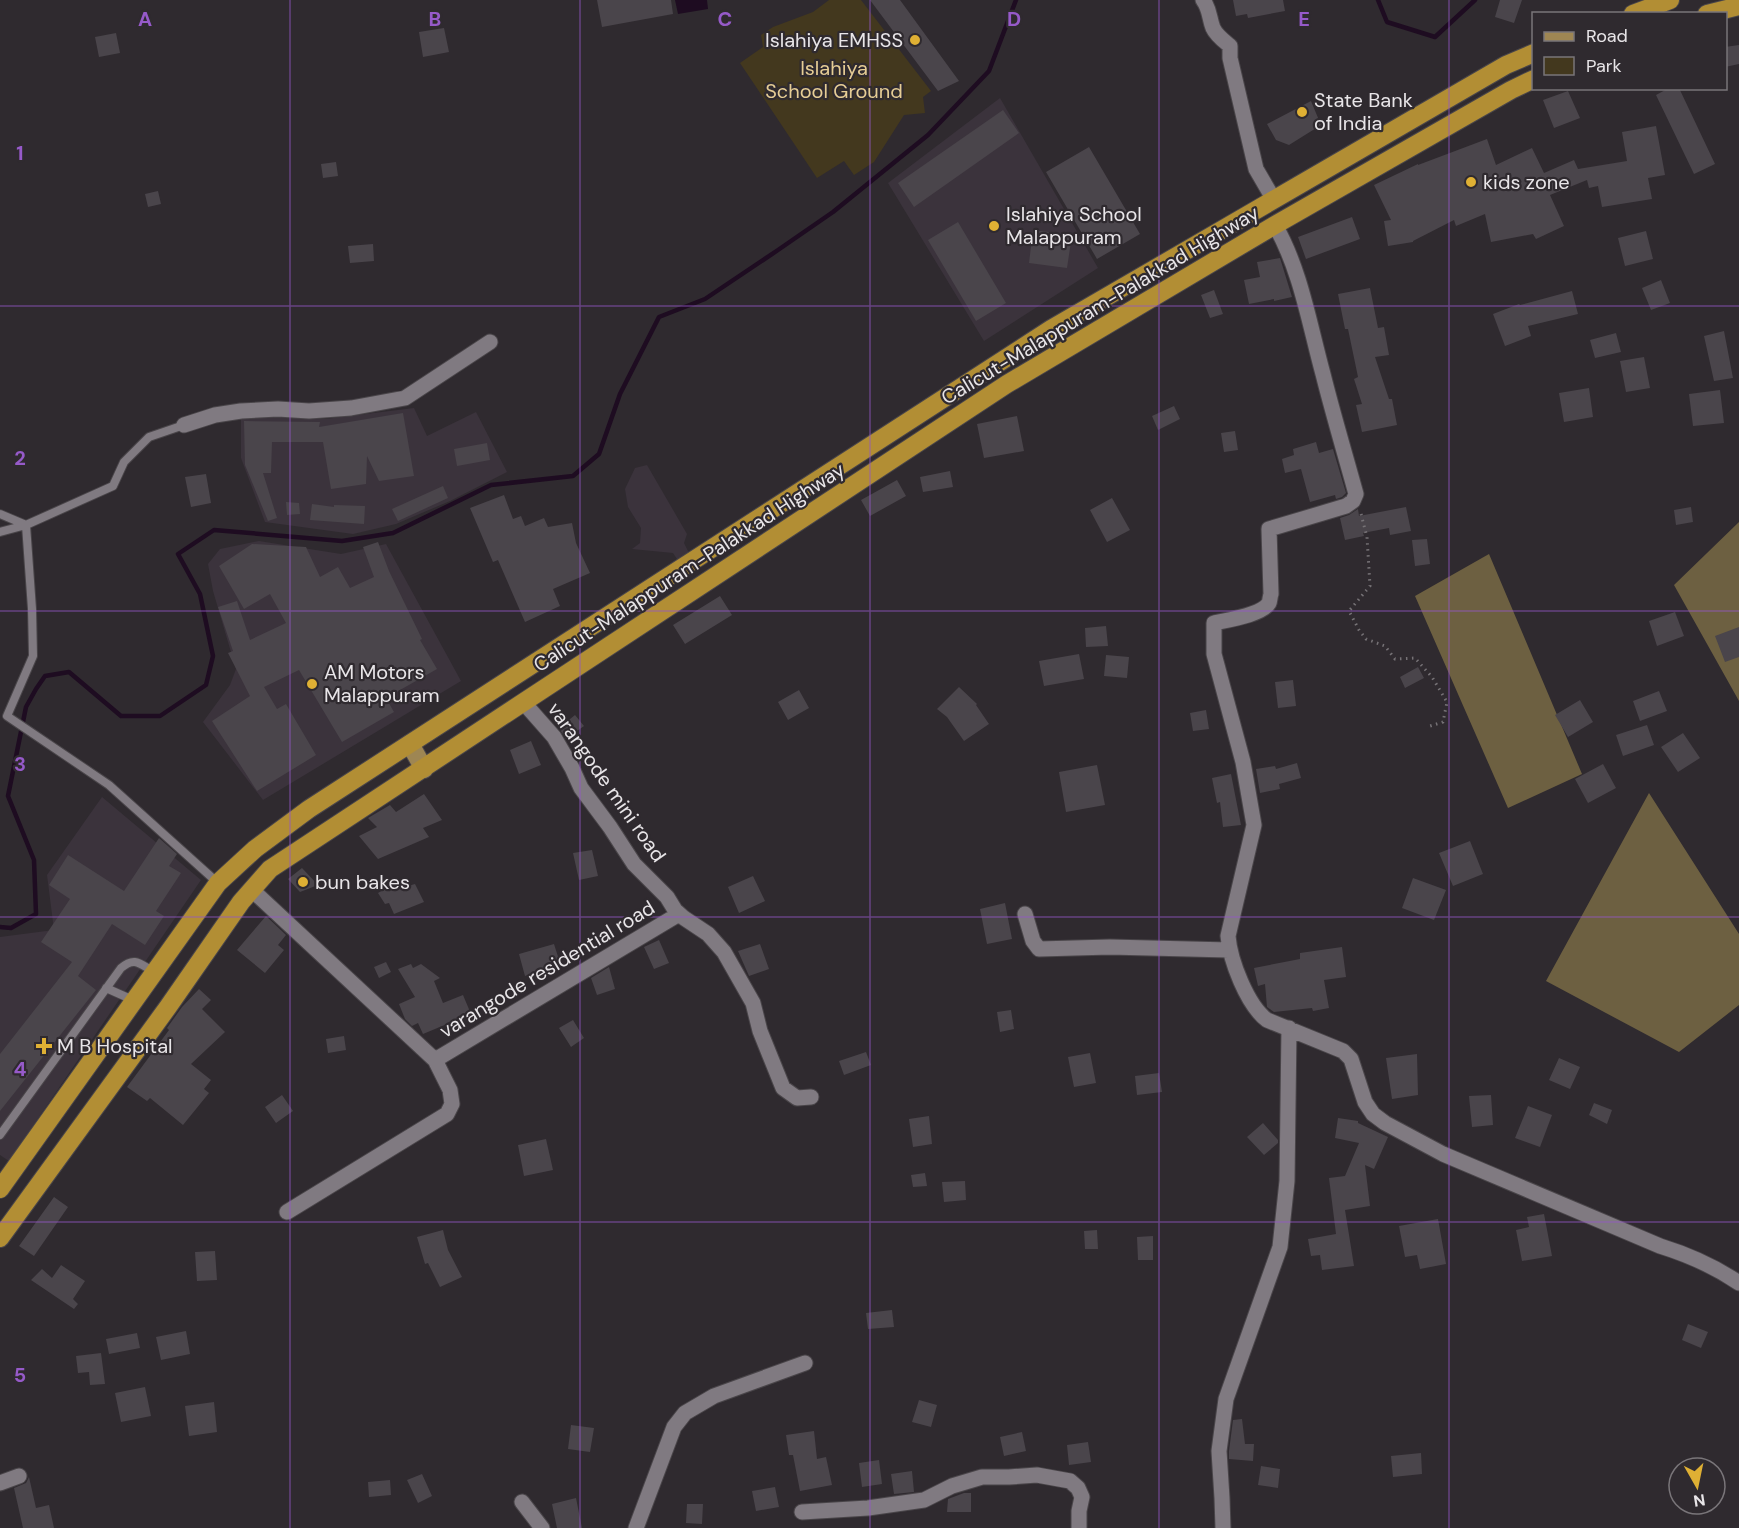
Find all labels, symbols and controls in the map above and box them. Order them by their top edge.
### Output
text: A [138,6,152,32]
text: B [429,6,441,32]
text: C [718,6,732,32]
text: D [1007,6,1021,32]
text: E [1298,6,1310,32]
legend [1532,12,1727,90]
text: Road [1586,24,1628,48]
place label: Islahiya EMHSS [765,27,903,53]
marker: Islahiya EMHSS [908,33,922,47]
text: Park [1586,54,1622,78]
park label: Islahiya School Ground [765,55,903,104]
place label: State Bank of India [1314,87,1413,136]
marker: State Bank of India [1295,105,1309,119]
text: 1 [16,140,24,166]
place label: kids zone [1483,169,1570,195]
marker: kids zone [1464,175,1478,189]
street label: Calicut-Malappuram-Palakkad Highway [936,200,1264,410]
place label: Islahiya School Malappuram [1006,201,1142,250]
marker: Islahiya School Malappuram [987,219,1001,233]
text: 2 [14,445,26,471]
street label: Calicut-Malappuram-Palakkad Highway [528,456,850,678]
place label: AM Motors Malappuram [324,659,440,708]
marker: AM Motors Malappuram [305,677,319,691]
street label: varangode mini road [542,697,672,867]
text: 3 [14,751,26,777]
place label: bun bakes [315,869,410,895]
marker: bun bakes [296,875,310,889]
street label: varangode residential road [435,894,659,1044]
place label: M B Hospital [57,1033,173,1059]
marker: M B Hospital [35,1037,53,1055]
text: 4 [14,1056,27,1082]
text: 5 [14,1362,26,1388]
north arrow [1667,1456,1727,1516]
text: N [1692,1489,1707,1512]

